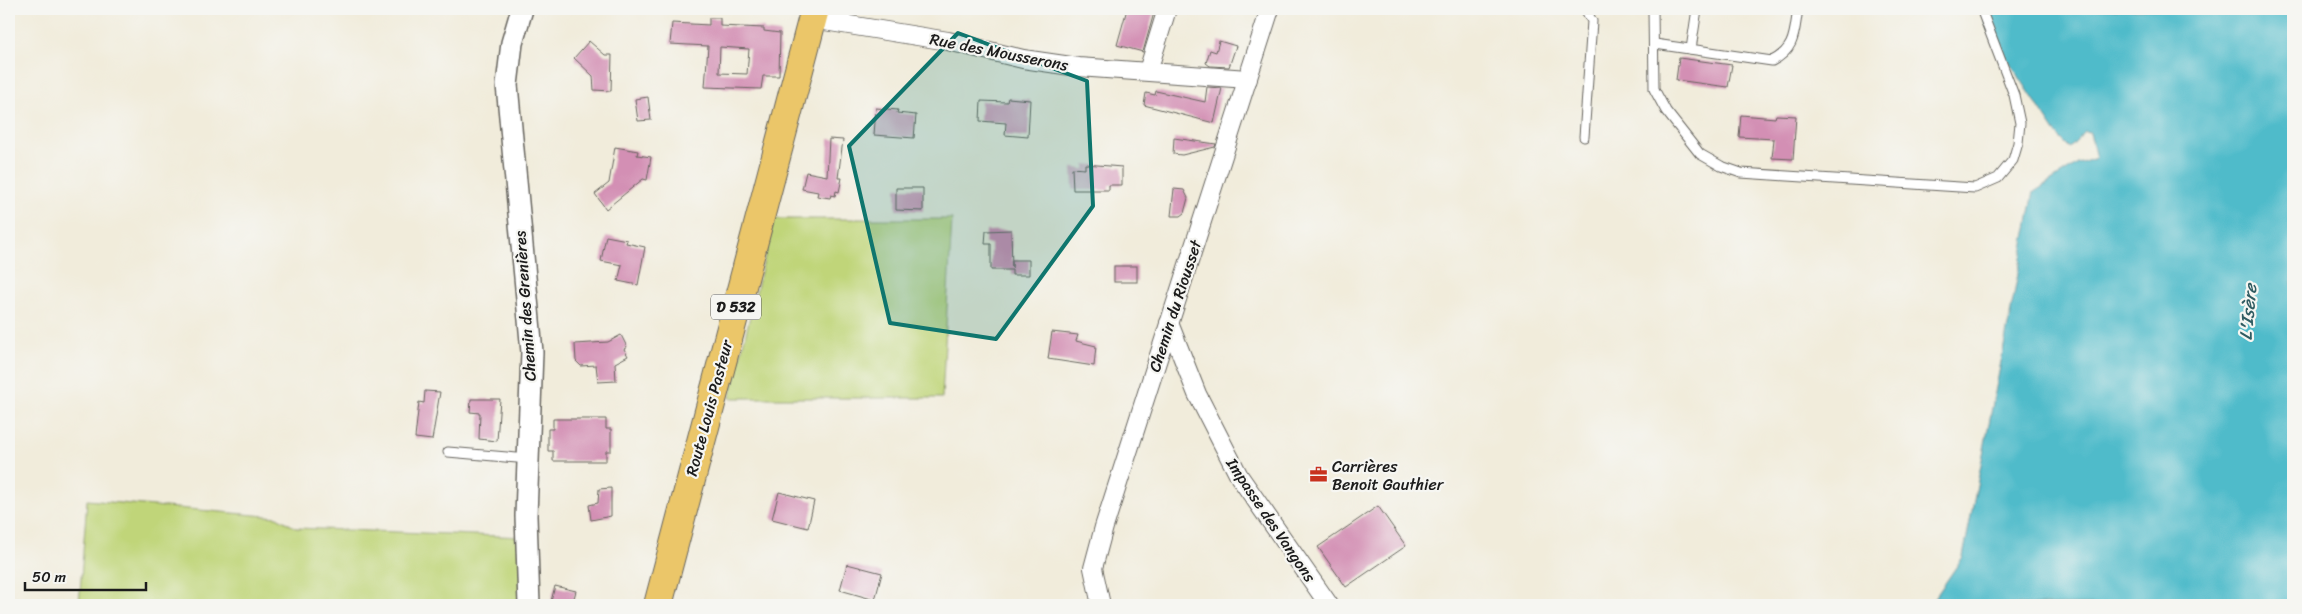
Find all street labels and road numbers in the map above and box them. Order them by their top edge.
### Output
street label: Rue des Mousserons [927,24,1071,80]
street label: Chemin des Grenières [505,229,545,382]
street label: Chemin du Riousset [1140,236,1210,376]
road number: D 532 [711,294,761,320]
street label: Route Louis Pasteur [677,335,741,479]
street label: Impasse des Vangons [1218,451,1324,589]

